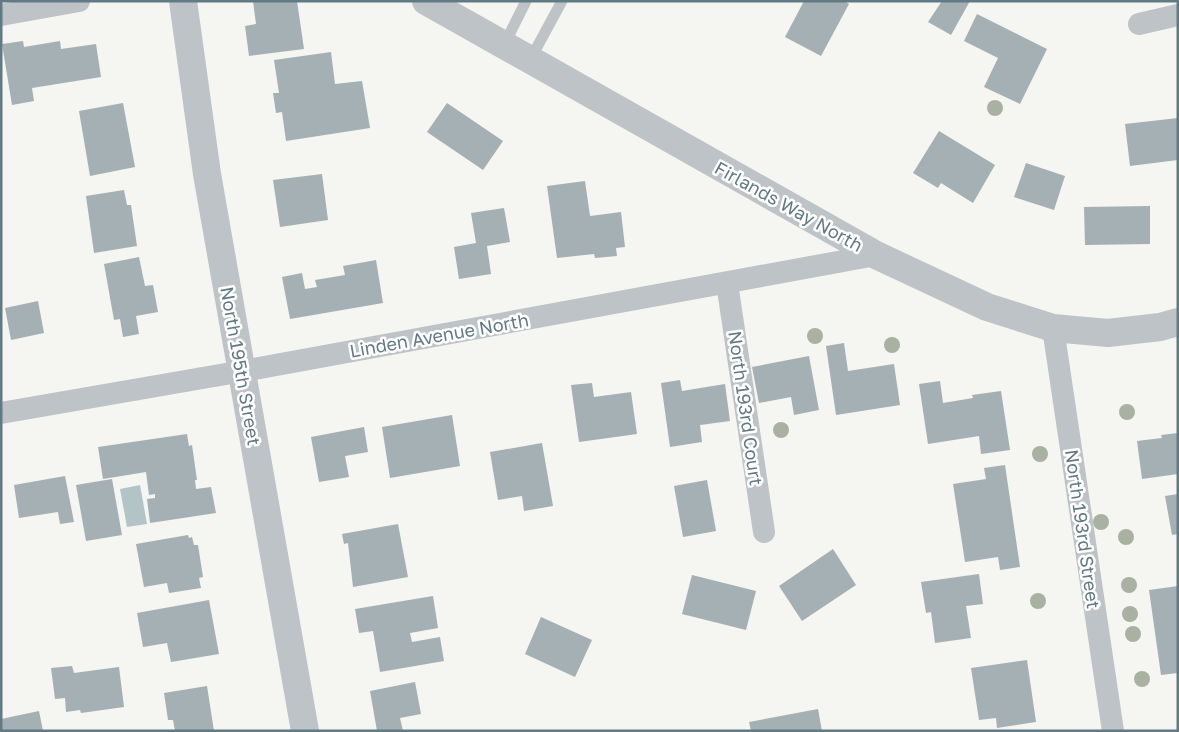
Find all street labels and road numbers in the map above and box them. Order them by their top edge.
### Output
street label: Firlands Way North [711,156,867,256]
street label: North 195th Street [216,285,266,447]
street label: Linden Avenue North [348,308,530,362]
street label: North 193rd Court [724,329,768,487]
street label: North 193rd Street [1061,448,1105,610]

